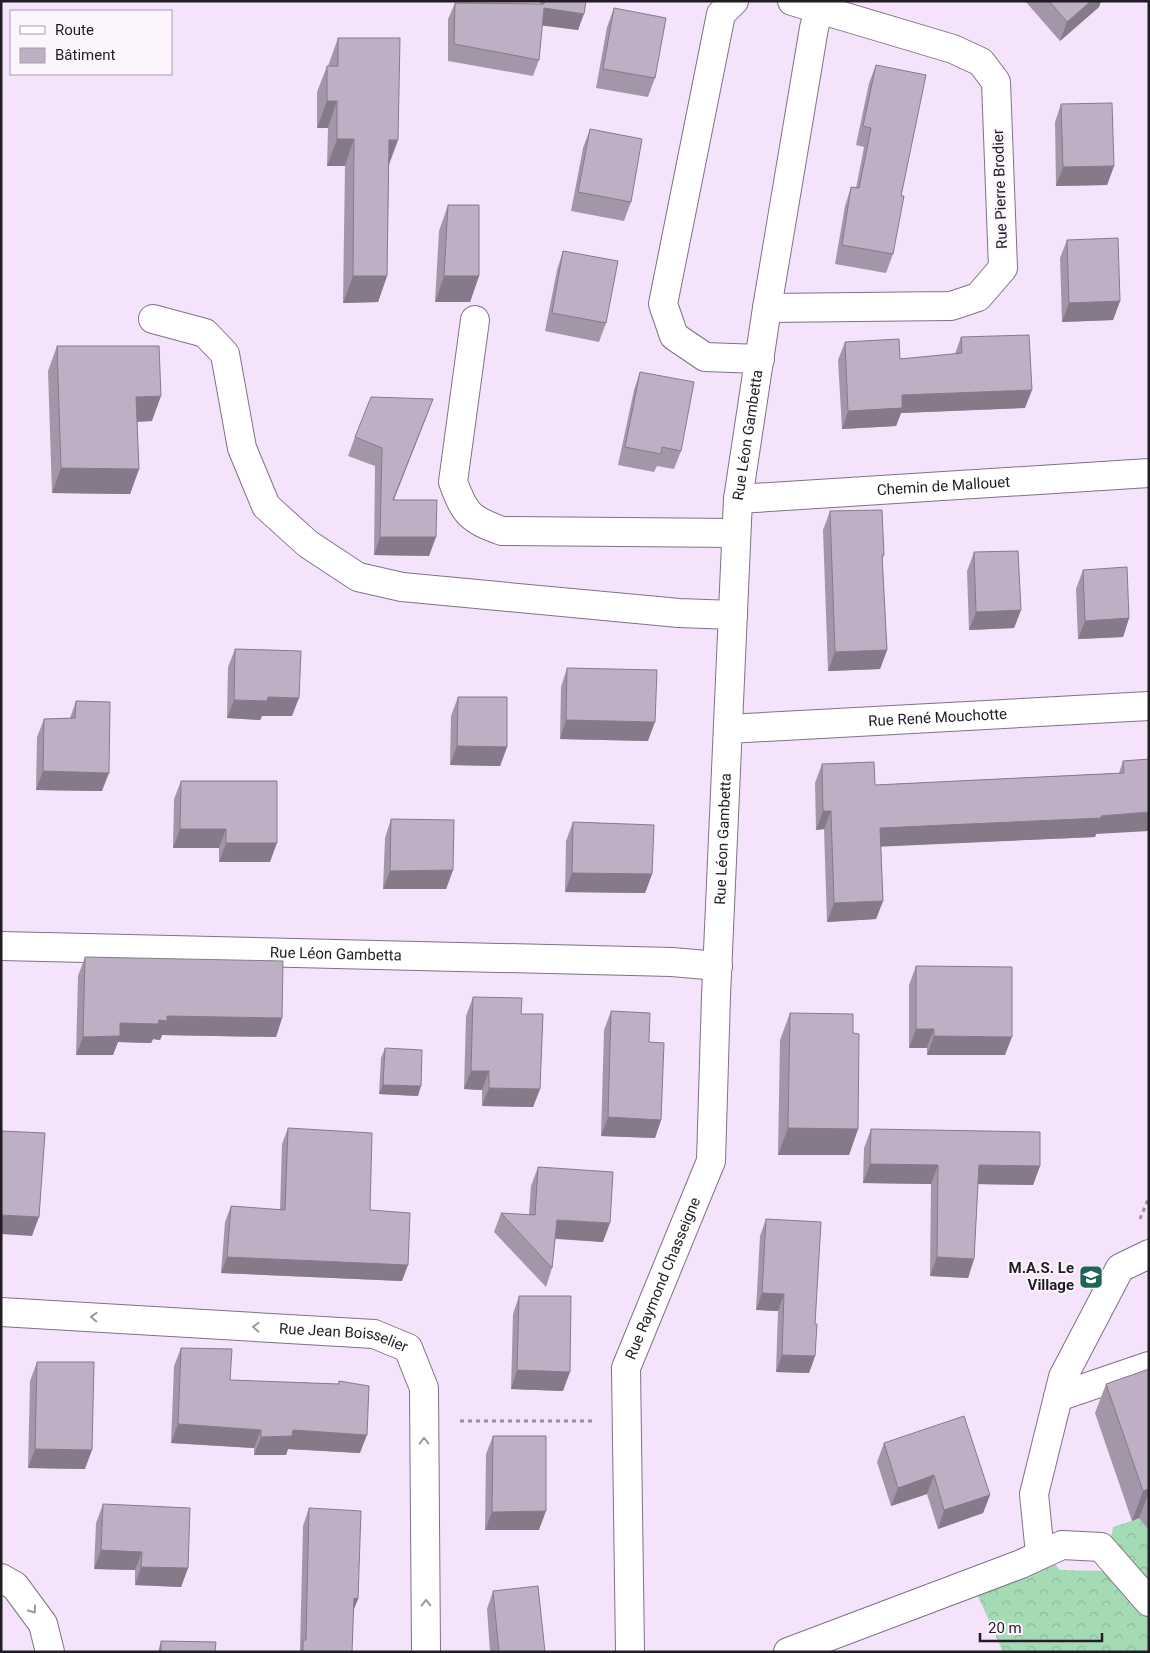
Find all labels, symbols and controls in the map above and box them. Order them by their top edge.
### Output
legend [10,10,172,75]
text: Route [55,21,94,39]
text: Bâtiment [55,46,115,64]
street label: Rue Pierre Brodier [989,129,1011,249]
street label: Rue Léon Gambetta [729,369,766,502]
street label: Chemin de Mallouet [876,473,1011,499]
street label: Rue René Mouchotte [868,705,1008,730]
street label: Rue Léon Gambetta [711,773,735,905]
street label: Rue Léon Gambetta [270,943,402,965]
street label: Rue Raymond Chasseigne [621,1194,704,1362]
place label: M.A.S. Le Village [1009,1259,1074,1294]
school or university icon: M.A.S. Le Village [1078,1264,1104,1290]
one-way arrow [90,1312,98,1323]
street label: Rue Jean Boisselier [278,1319,411,1356]
one-way arrow [252,1321,260,1332]
one-way arrow [419,1436,429,1444]
one-way arrow [421,1599,431,1606]
one-way arrow [27,1604,36,1614]
scale bar [980,1610,1102,1642]
text: 20 m [988,1619,1022,1637]

